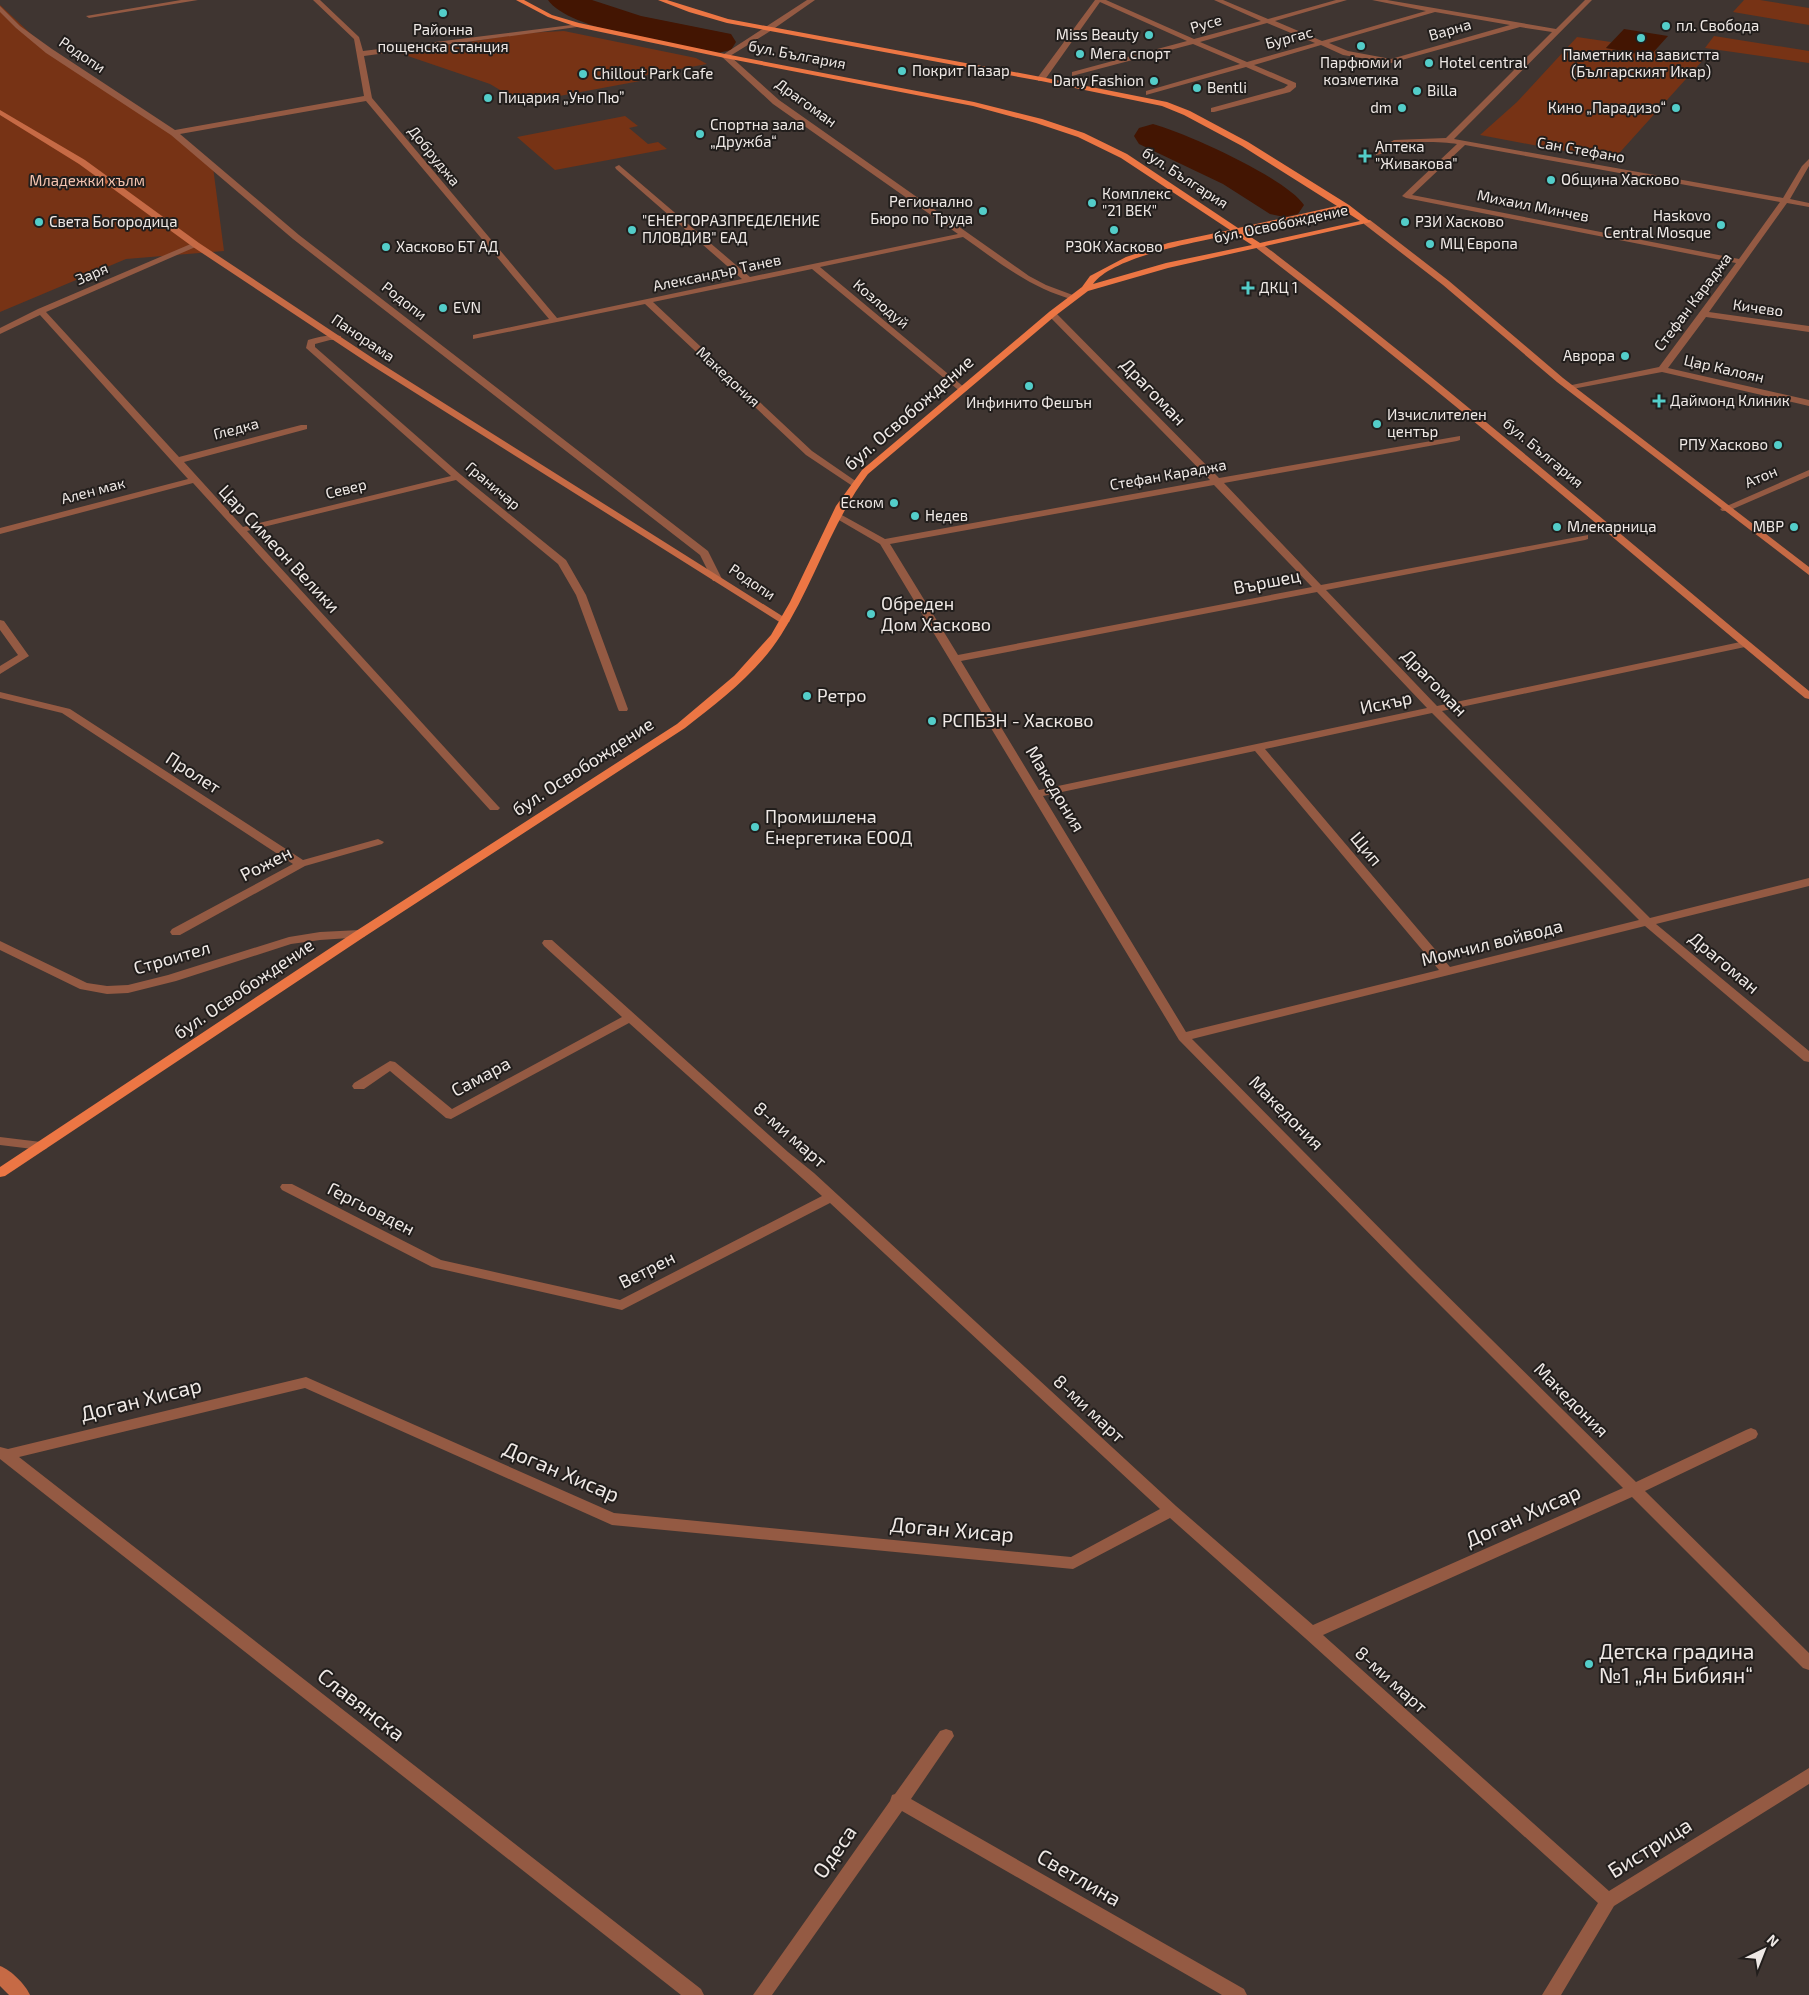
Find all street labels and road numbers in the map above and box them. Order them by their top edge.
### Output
street label: Русе [1188,10,1224,37]
street label: Варна [1426,14,1473,44]
street label: Бургас [1263,22,1315,53]
street label: Родопи [56,32,109,76]
street label: бул. България [747,36,847,73]
street label: Драгоман [773,74,841,130]
street label: Добруджа [404,122,465,190]
street label: Сан Стефано [1536,132,1627,166]
street label: бул. България [1139,143,1232,213]
street label: Михаил Минчев [1476,185,1591,225]
street label: бул. Освобождение [1212,200,1350,247]
street label: Стефан Караджа [1649,249,1735,354]
street label: Александър Танев [651,250,783,294]
street label: Заря [73,258,111,288]
street label: Козлодуй [850,275,913,332]
street label: Родопи [379,277,431,323]
street label: Кичево [1732,295,1785,319]
street label: Панорама [329,310,398,365]
street label: Македония [693,342,764,410]
street label: бул. Освобождение [839,350,978,474]
street label: Цар Калоян [1682,350,1766,386]
street label: Драгоман [1116,353,1191,430]
street label: Гледка [211,413,260,443]
street label: бул. България [1499,414,1587,492]
street label: Стефан Караджа [1108,455,1228,493]
street label: Граничар [463,457,525,513]
street label: Атон [1742,461,1780,491]
street label: Ален мак [59,473,127,507]
street label: Север [323,474,368,502]
street label: Цар Симеон Велики [215,480,345,617]
street label: Родопи [726,559,779,603]
street label: Вършец [1231,564,1303,598]
street label: Драгоман [1397,644,1472,721]
street label: Искър [1358,686,1414,718]
street label: бул. Освобождение [508,712,657,820]
street label: Македония [1022,741,1090,835]
street label: Пролет [162,746,225,798]
street label: Щип [1346,827,1387,870]
street label: Рожен [236,841,295,885]
street label: Момчил войвода [1419,914,1565,970]
street label: Драгоман [1685,926,1764,998]
street label: бул. Освобождение [169,933,318,1043]
street label: Строител [131,936,213,978]
street label: Самара [447,1051,514,1101]
street label: Македония [1245,1070,1329,1154]
street label: 8-ми март [750,1096,832,1172]
street label: Гергьовден [324,1177,419,1240]
street label: Ветрен [615,1246,678,1293]
street label: Македония [1530,1357,1614,1441]
street label: 8-ми март [1049,1370,1130,1447]
street label: Доган Хисар [77,1371,204,1426]
street label: Доган Хисар [500,1435,624,1506]
street label: Доган Хисар [1461,1478,1584,1551]
street label: Доган Хисар [889,1511,1015,1546]
street label: 8-ми март [1351,1641,1433,1718]
street label: Славянска [313,1662,411,1746]
street label: Бистрица [1603,1811,1696,1882]
street label: Одеса [807,1820,861,1883]
street label: Светлина [1033,1843,1126,1911]

